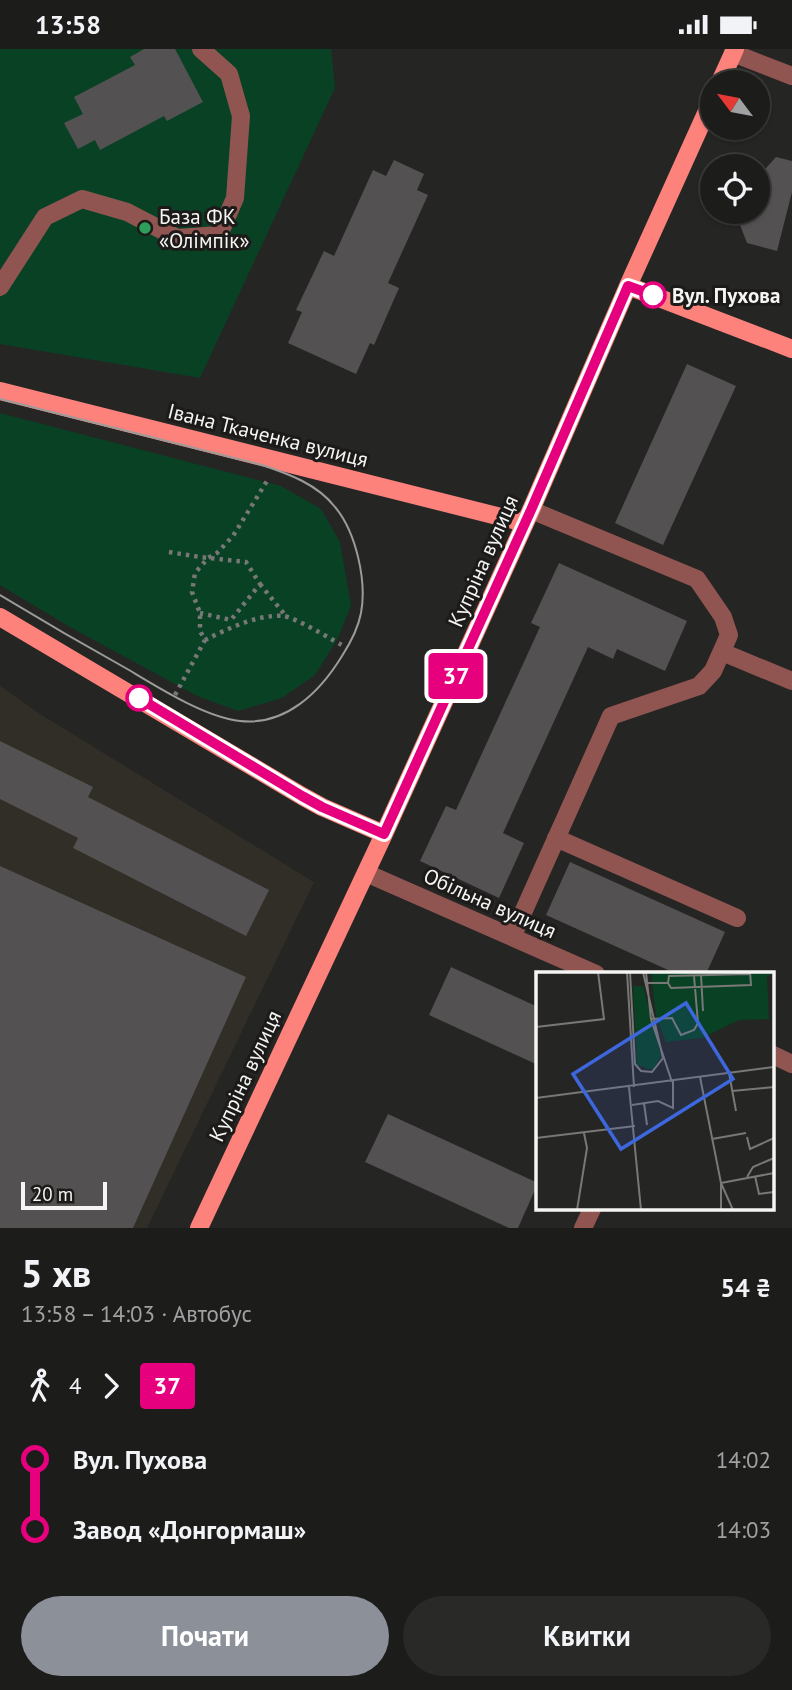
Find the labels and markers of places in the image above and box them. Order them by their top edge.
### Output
place label: База ФК «Олімпік» [159,203,249,254]
marker: База ФК «Олімпік» [137,220,153,236]
marker: Вул. Пухова [640,282,666,308]
place label: Вул. Пухова [672,282,780,309]
unlabelled marker [126,685,152,711]

